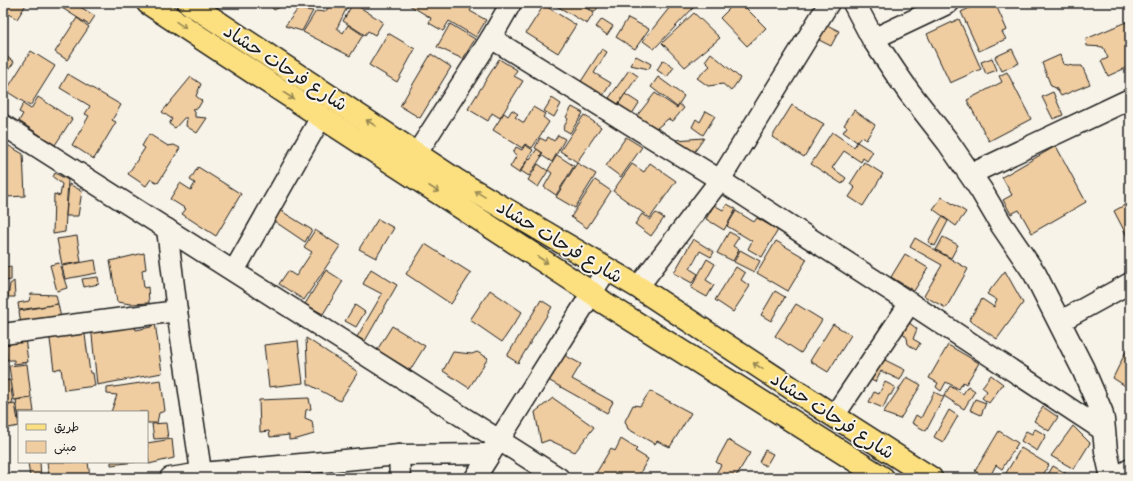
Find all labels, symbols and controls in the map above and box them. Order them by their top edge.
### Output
street label: شارع فرحات حشاد [218,19,352,118]
one-way arrow [175,21,187,29]
one-way arrow [283,92,294,100]
one-way arrow [366,119,377,128]
one-way arrow [428,185,439,193]
one-way arrow [474,190,486,198]
street label: شارع فرحات حشاد [492,195,627,290]
one-way arrow [537,256,548,264]
one-way arrow [752,362,763,370]
street label: شارع فرحات حشاد [765,367,899,466]
legend [18,411,148,463]
text: طريق [54,419,79,435]
text: مبنى [54,439,77,455]

